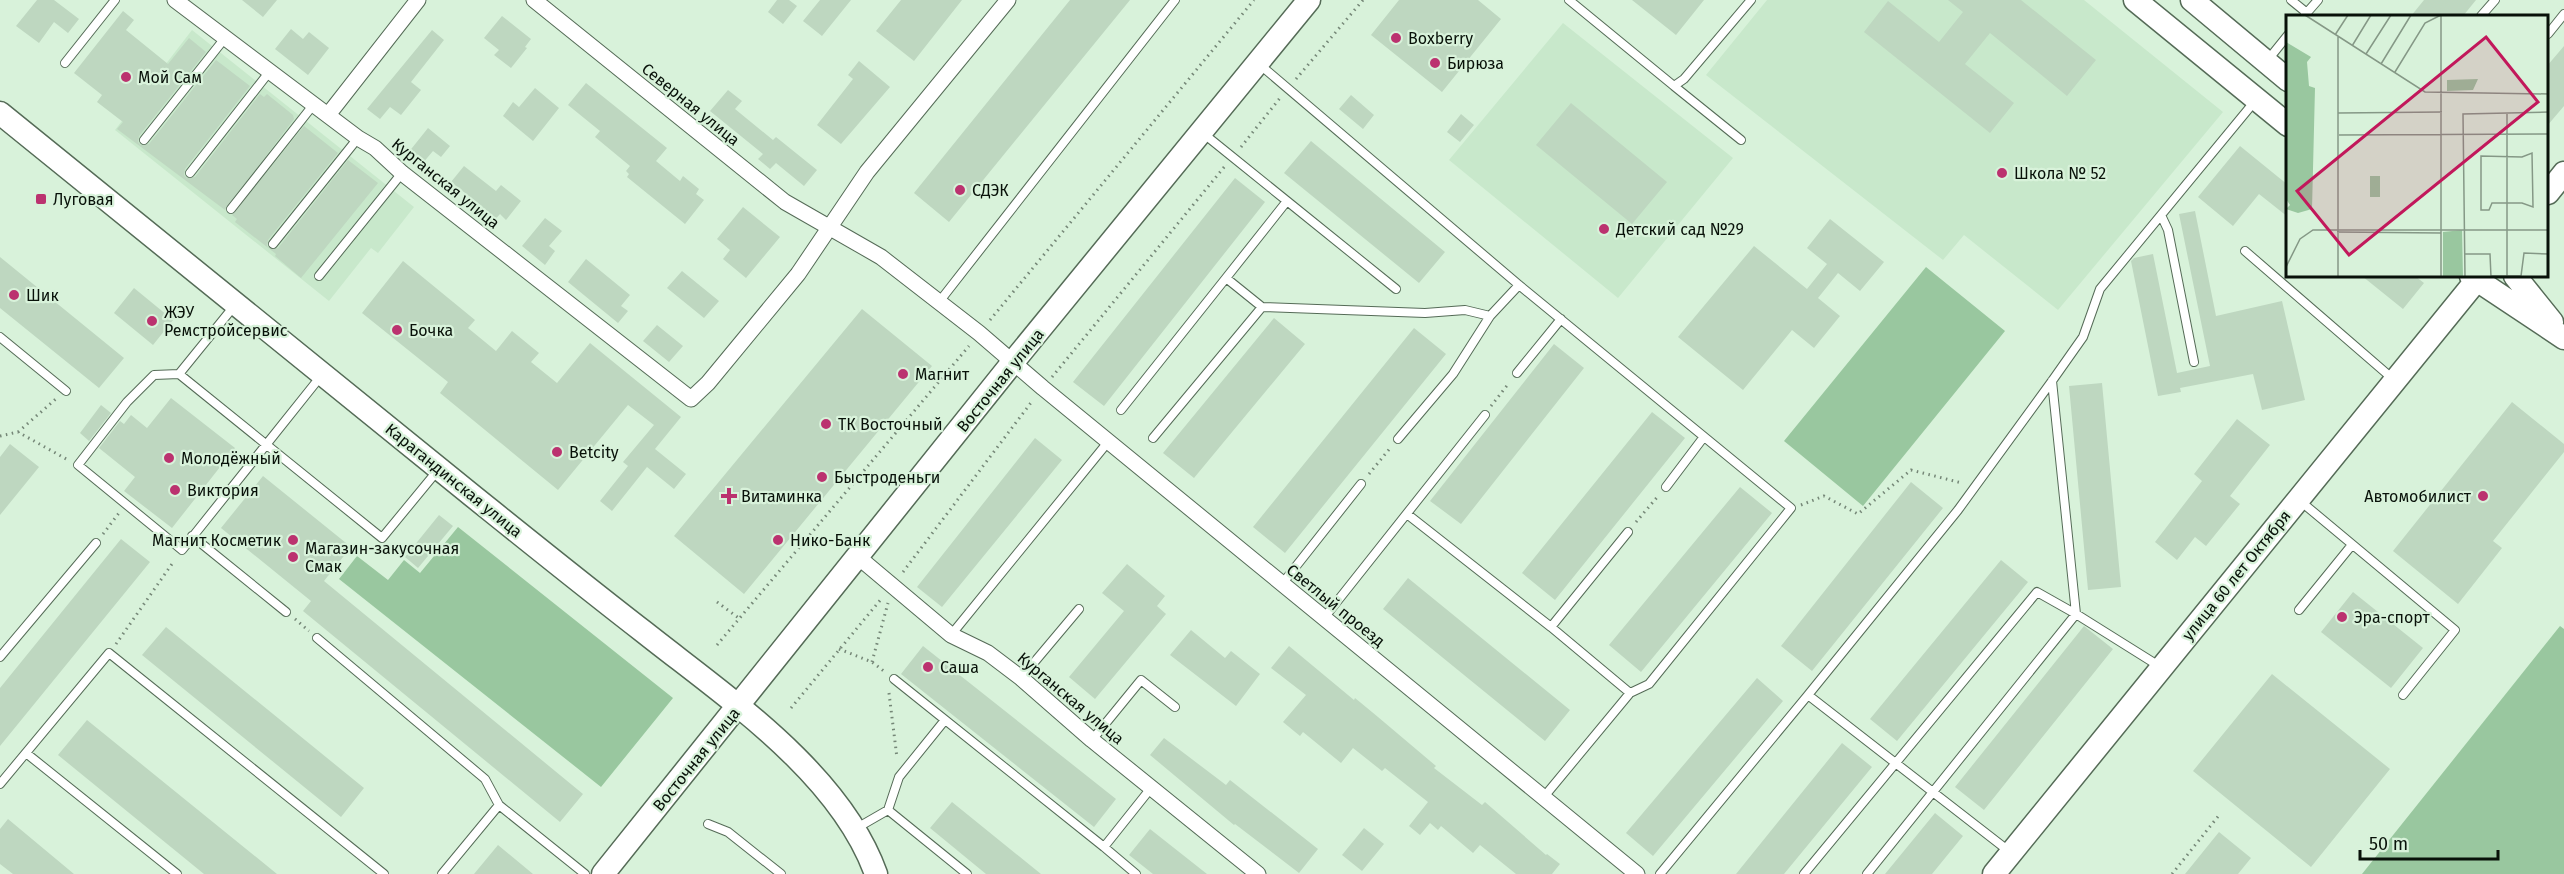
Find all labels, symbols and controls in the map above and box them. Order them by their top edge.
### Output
inset map [2286,15,2549,278]
place label: Boxberry [1408,29,1473,48]
marker: Boxberry [1389,31,1403,45]
place label: Бирюза [1447,54,1504,73]
marker: Бирюза [1428,56,1442,70]
street label: Северная улица [638,59,743,150]
place label: Мой Cам [138,68,202,87]
marker: Мой Cам [119,70,133,84]
street label: Курганская улица [388,134,503,233]
place label: Школа № 52 [2014,164,2106,183]
marker: Школа № 52 [1995,166,2009,180]
place label: СДЭК [972,181,1009,200]
marker: СДЭК [953,183,967,197]
place label: Луговая [53,190,114,209]
marker: Луговая [34,192,48,206]
place label: Детский сад №29 [1615,220,1744,239]
marker: Детский сад №29 [1597,222,1611,236]
place label: Шик [26,286,59,305]
marker: Шик [7,288,21,302]
place label: ЖЭУ Ремстройсервис [164,303,288,340]
marker: ЖЭУ Ремстройсервис [145,314,159,328]
place label: Бочка [409,321,453,340]
marker: Бочка [390,323,404,337]
street label: Восточная улица [953,325,1048,436]
place label: Магнит [915,365,970,384]
marker: Магнит [896,367,910,381]
place label: ТК Восточный [838,415,942,434]
marker: ТК Восточный [819,417,833,431]
street label: Карагандинская улица [381,419,526,541]
place label: Betcity [569,443,619,462]
marker: Betcity [550,445,564,459]
place label: Молодёжный [181,449,281,468]
marker: Молодёжный [162,451,176,465]
place label: Быстроденьги [834,468,940,487]
marker: Быстроденьги [815,470,829,484]
place label: Виктория [187,481,259,500]
marker: Виктория [168,483,182,497]
place label: Витаминка [741,487,822,506]
place label: Автомобилист [2364,487,2472,506]
marker: Витаминка [722,489,736,503]
marker: Автомобилист [2476,489,2490,503]
street label: улица 60 лет Октября [2178,506,2295,644]
place label: Магнит Косметик [152,531,282,550]
place label: Нико-Банк [790,531,871,550]
marker: Магнит Косметик [286,533,300,547]
marker: Нико-Банк [771,533,785,547]
place label: Магазин-закусочная Смак [305,539,459,576]
marker: Магазин-закусочная Смак [286,550,300,564]
street label: Светлый проезд [1283,560,1389,651]
place label: Эра-спорт [2354,608,2430,627]
marker: Эра-спорт [2335,610,2349,624]
street label: Курганская улица [1014,648,1128,748]
place label: Саша [940,658,979,677]
marker: Саша [921,660,935,674]
street label: Восточная улица [649,704,744,815]
scale bar [2360,823,2498,861]
text: 50 m [2369,833,2408,855]

